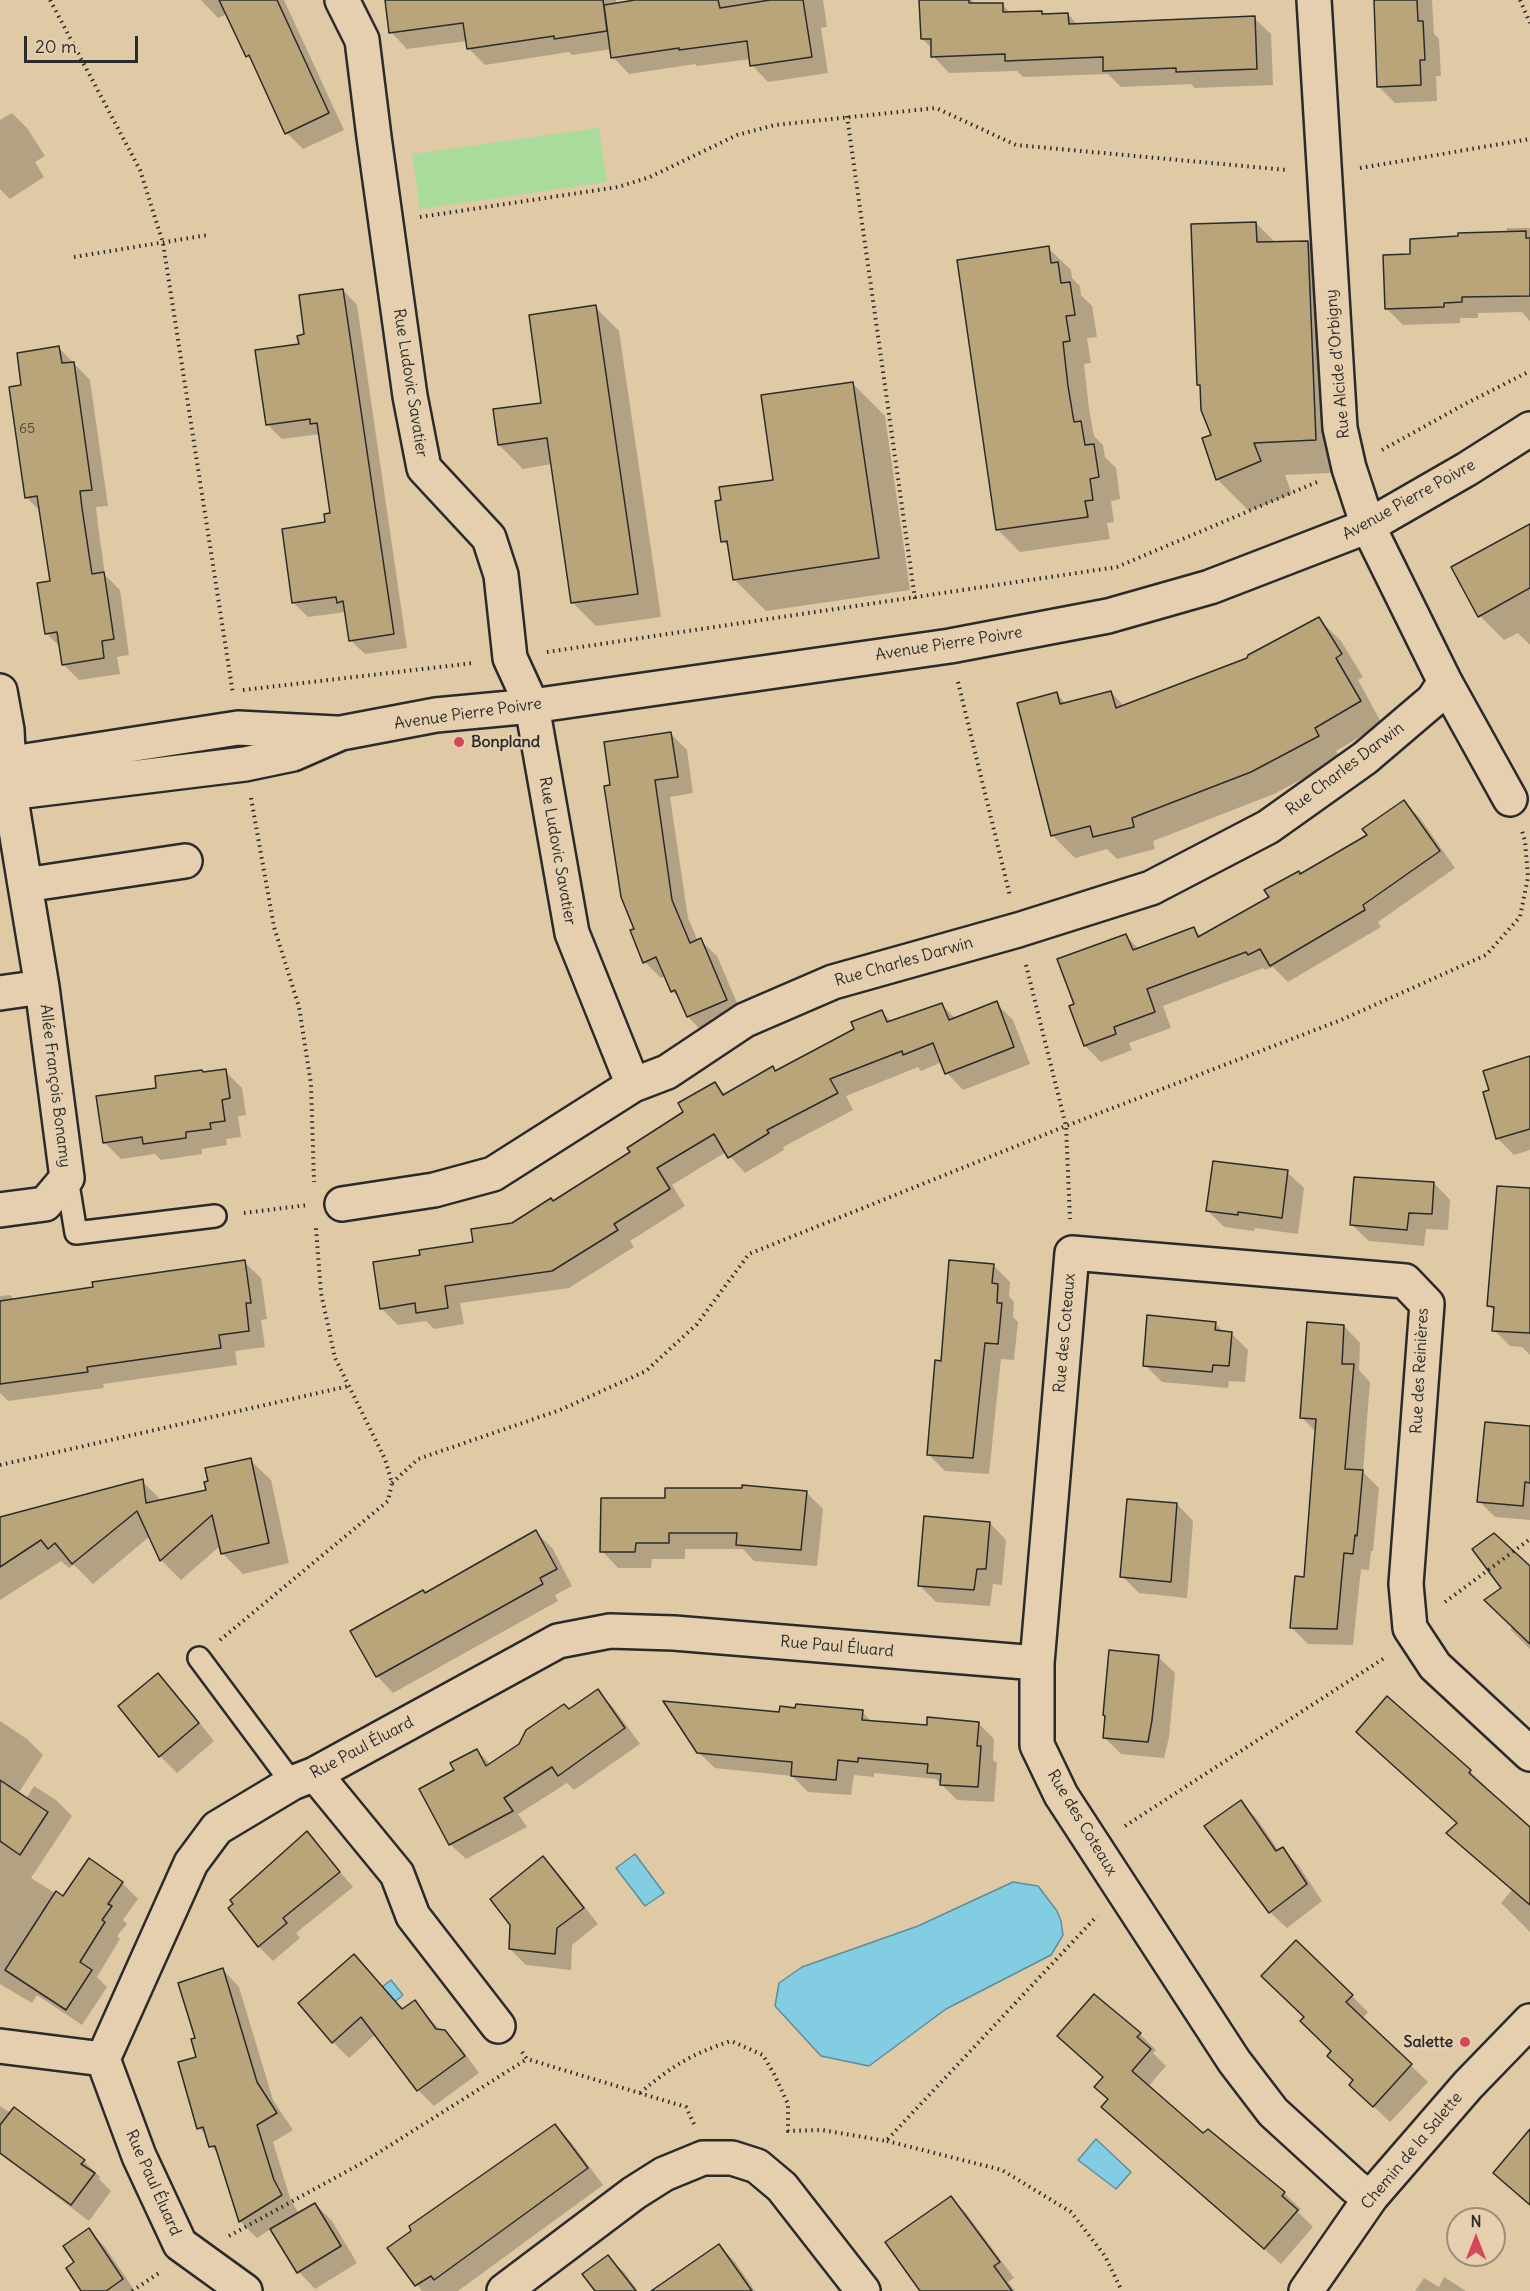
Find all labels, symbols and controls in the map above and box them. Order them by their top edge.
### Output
scale bar [27,24,141,62]
text: 20 m [35,35,77,58]
street label: Rue Alcide d'Orbigny [1322,288,1354,440]
street label: Rue Ludovic Savatier [389,307,431,459]
house number: 65 [19,421,35,437]
street label: Avenue Pierre Poivre [1339,456,1479,544]
street label: Avenue Pierre Poivre [874,623,1024,665]
street label: Avenue Pierre Poivre [393,694,543,734]
street label: Rue Charles Darwin [1282,718,1408,820]
place label: Bonpland [471,732,540,752]
marker: Bonpland [452,735,466,749]
street label: Rue Ludovic Savatier [535,775,579,927]
street label: Rue Charles Darwin [833,933,975,991]
street label: Allée François Bonamy [35,1003,75,1169]
street label: Rue des Coteaux [1050,1272,1080,1394]
street label: Rue des Reinières [1407,1307,1433,1435]
street label: Rue Paul Éluard [779,1632,895,1662]
street label: Rue Paul Éluard [307,1713,417,1783]
street label: Rue des Coteaux [1043,1767,1121,1879]
place label: Salette [1404,2032,1453,2052]
marker: Salette [1458,2035,1472,2049]
street label: Chemin de la Salette [1357,2089,1467,2213]
street label: Rue Paul Éluard [121,2127,185,2239]
north arrow [1446,2207,1506,2267]
text: N [1470,2211,1482,2231]

